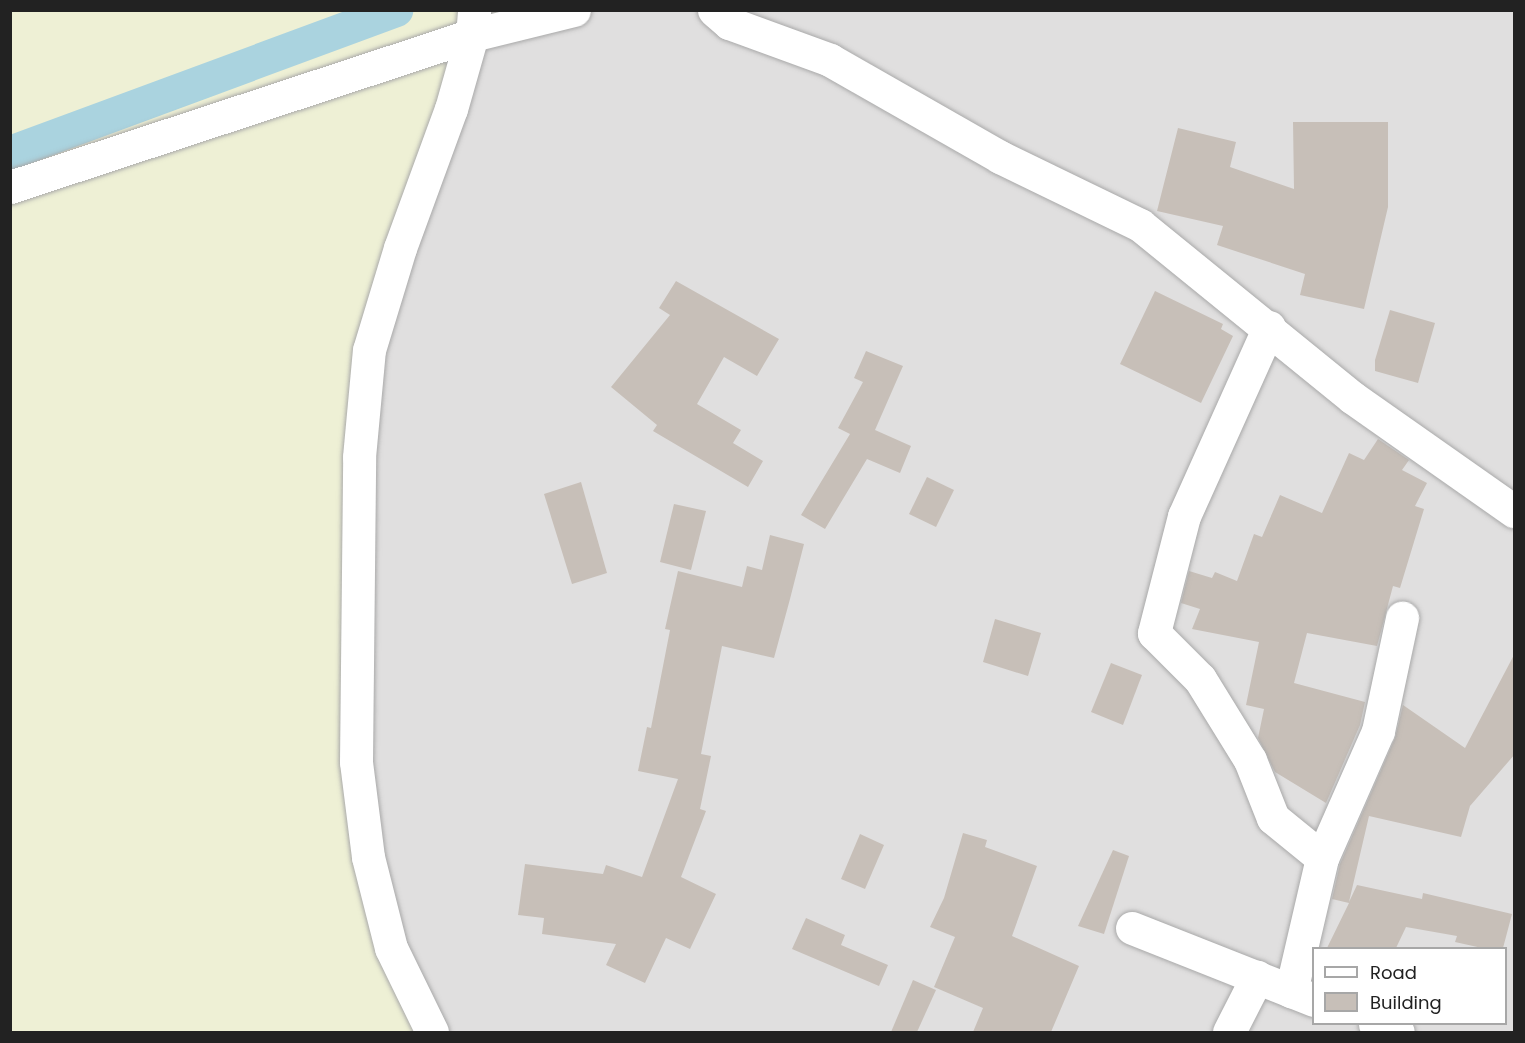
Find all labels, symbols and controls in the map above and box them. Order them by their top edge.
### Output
legend [1312,947,1507,1025]
text: Road [1370,960,1417,985]
text: Building [1370,990,1442,1015]

